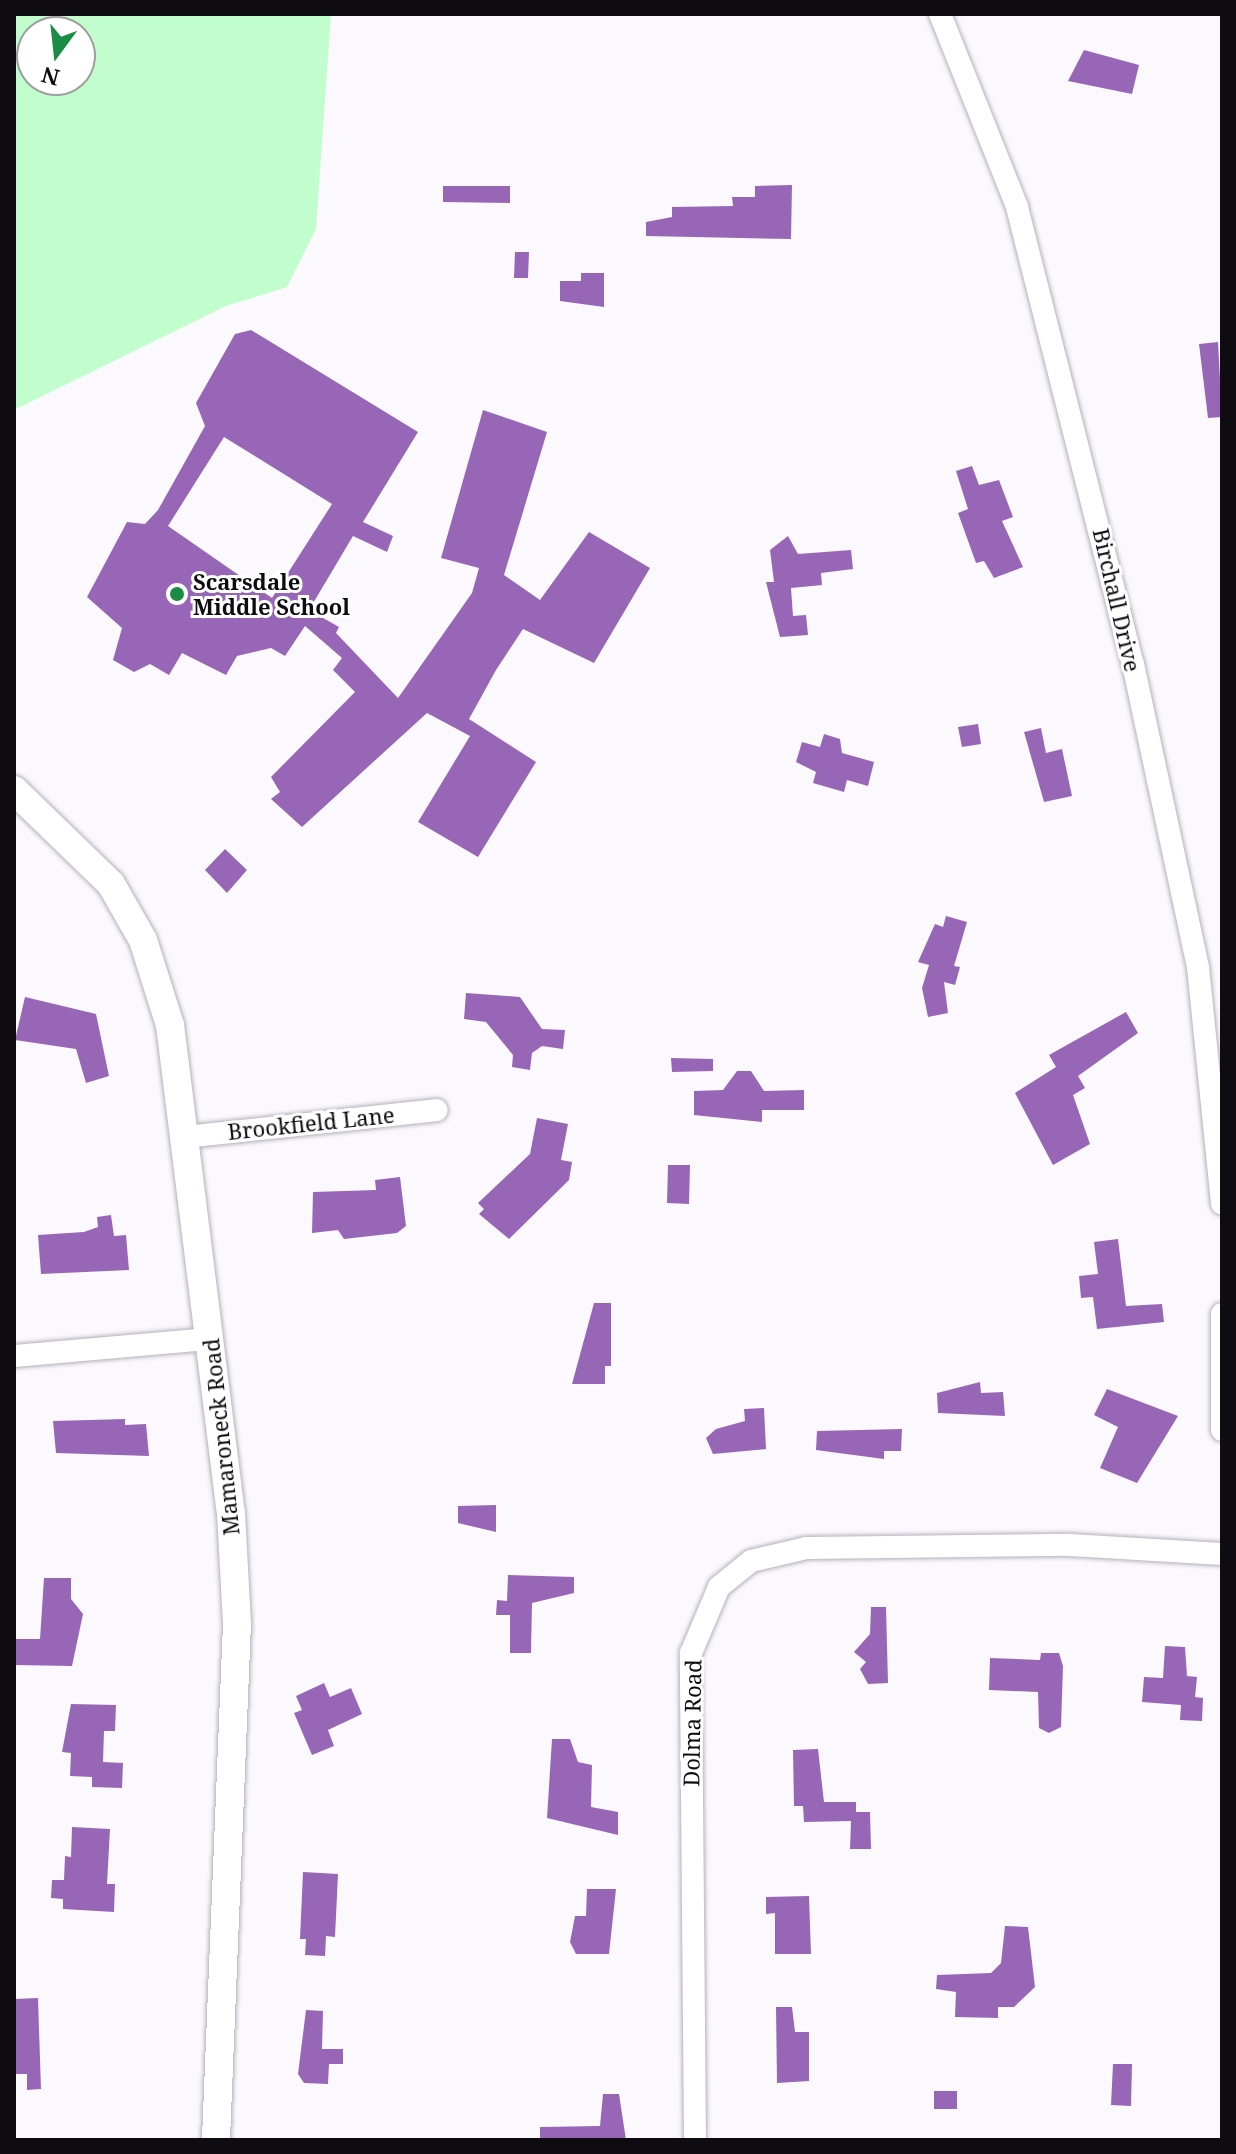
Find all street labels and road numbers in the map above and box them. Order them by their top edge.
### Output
street label: Birchall Drive [1088,526,1146,674]
street label: Brookfield Lane [226,1101,396,1145]
street label: Mamaroneck Road [198,1337,244,1537]
street label: Dolma Road [678,1659,706,1787]

